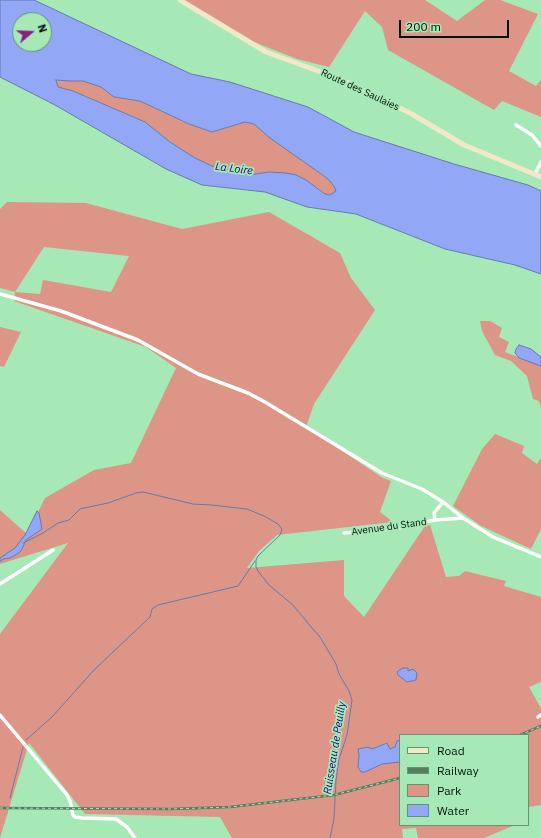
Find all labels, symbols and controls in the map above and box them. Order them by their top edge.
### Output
north arrow [12,12,52,52]
scale bar [401,12,511,38]
text: 200 m [406,19,441,34]
text: N [34,22,50,34]
street label: Route des Saulaies [319,67,401,113]
water label: La Loire [214,160,254,178]
street label: Avenue du Stand [351,516,427,538]
water label: Ruisseau de Peuilly [321,701,349,795]
legend [399,734,529,826]
text: Road [437,743,465,758]
text: Railway [437,763,479,778]
text: Park [437,783,461,798]
text: Water [437,803,469,818]

